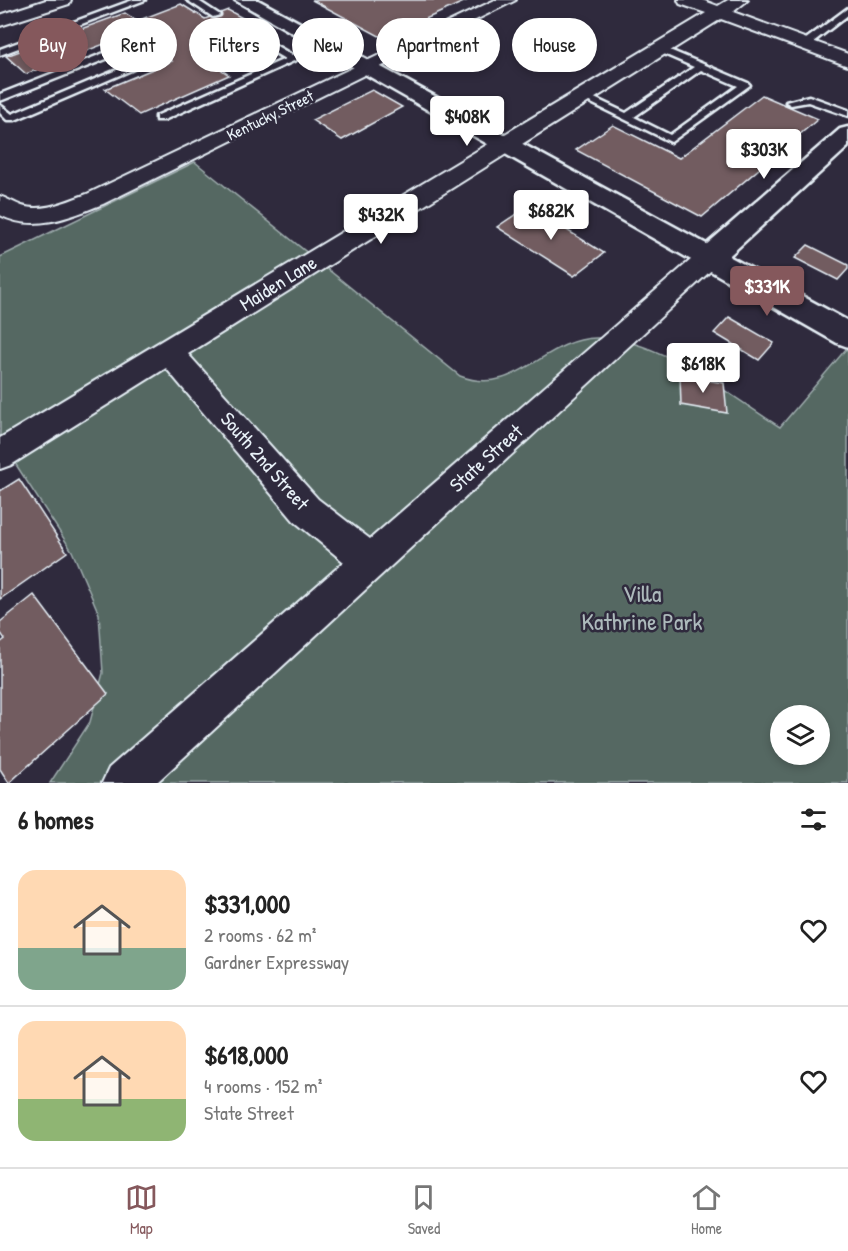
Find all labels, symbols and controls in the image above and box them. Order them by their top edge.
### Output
chip: Buy [18,18,88,72]
chip: Rent [100,18,177,72]
chip: Filters [189,18,280,72]
chip: New [292,18,364,72]
chip: Apartment [376,18,500,72]
chip: House [512,18,597,72]
street label: Kentucky Street [223,84,318,146]
pin: $408K [425,96,509,147]
text: $408K [444,102,490,129]
pin: $303K [722,129,806,180]
text: $303K [740,135,788,162]
pin: $682K [509,190,593,241]
pin: $432K [339,194,423,245]
text: $682K [528,196,574,223]
text: $432K [358,200,404,227]
street label: Maiden Lane [234,248,321,317]
pin: $331K [725,266,809,317]
text: $331K [744,272,790,299]
pin: $618K [661,343,745,394]
text: $618K [681,349,725,376]
street label: South 2nd Street [215,406,316,517]
street label: State Street [443,417,529,498]
park label: Villa Kathrine Park [582,577,703,637]
map controls [770,705,830,765]
button: layers [770,705,830,765]
text: 6 homes [18,802,94,837]
icon: filters [797,803,830,836]
text: $331,000 [204,886,290,921]
icon: home [66,894,138,966]
icon: heart [797,914,830,947]
text: 2 rooms · 62 m² [204,921,316,948]
text: Gardner Expressway [204,948,349,975]
text: $618,000 [204,1037,288,1072]
icon: home [66,1045,138,1117]
icon: heart [797,1065,830,1098]
text: 4 rooms · 152 m² [204,1072,322,1099]
text: State Street [204,1099,294,1126]
tab: Map [125,1181,158,1239]
tab: Saved [407,1181,440,1239]
tab: Home [690,1181,723,1239]

